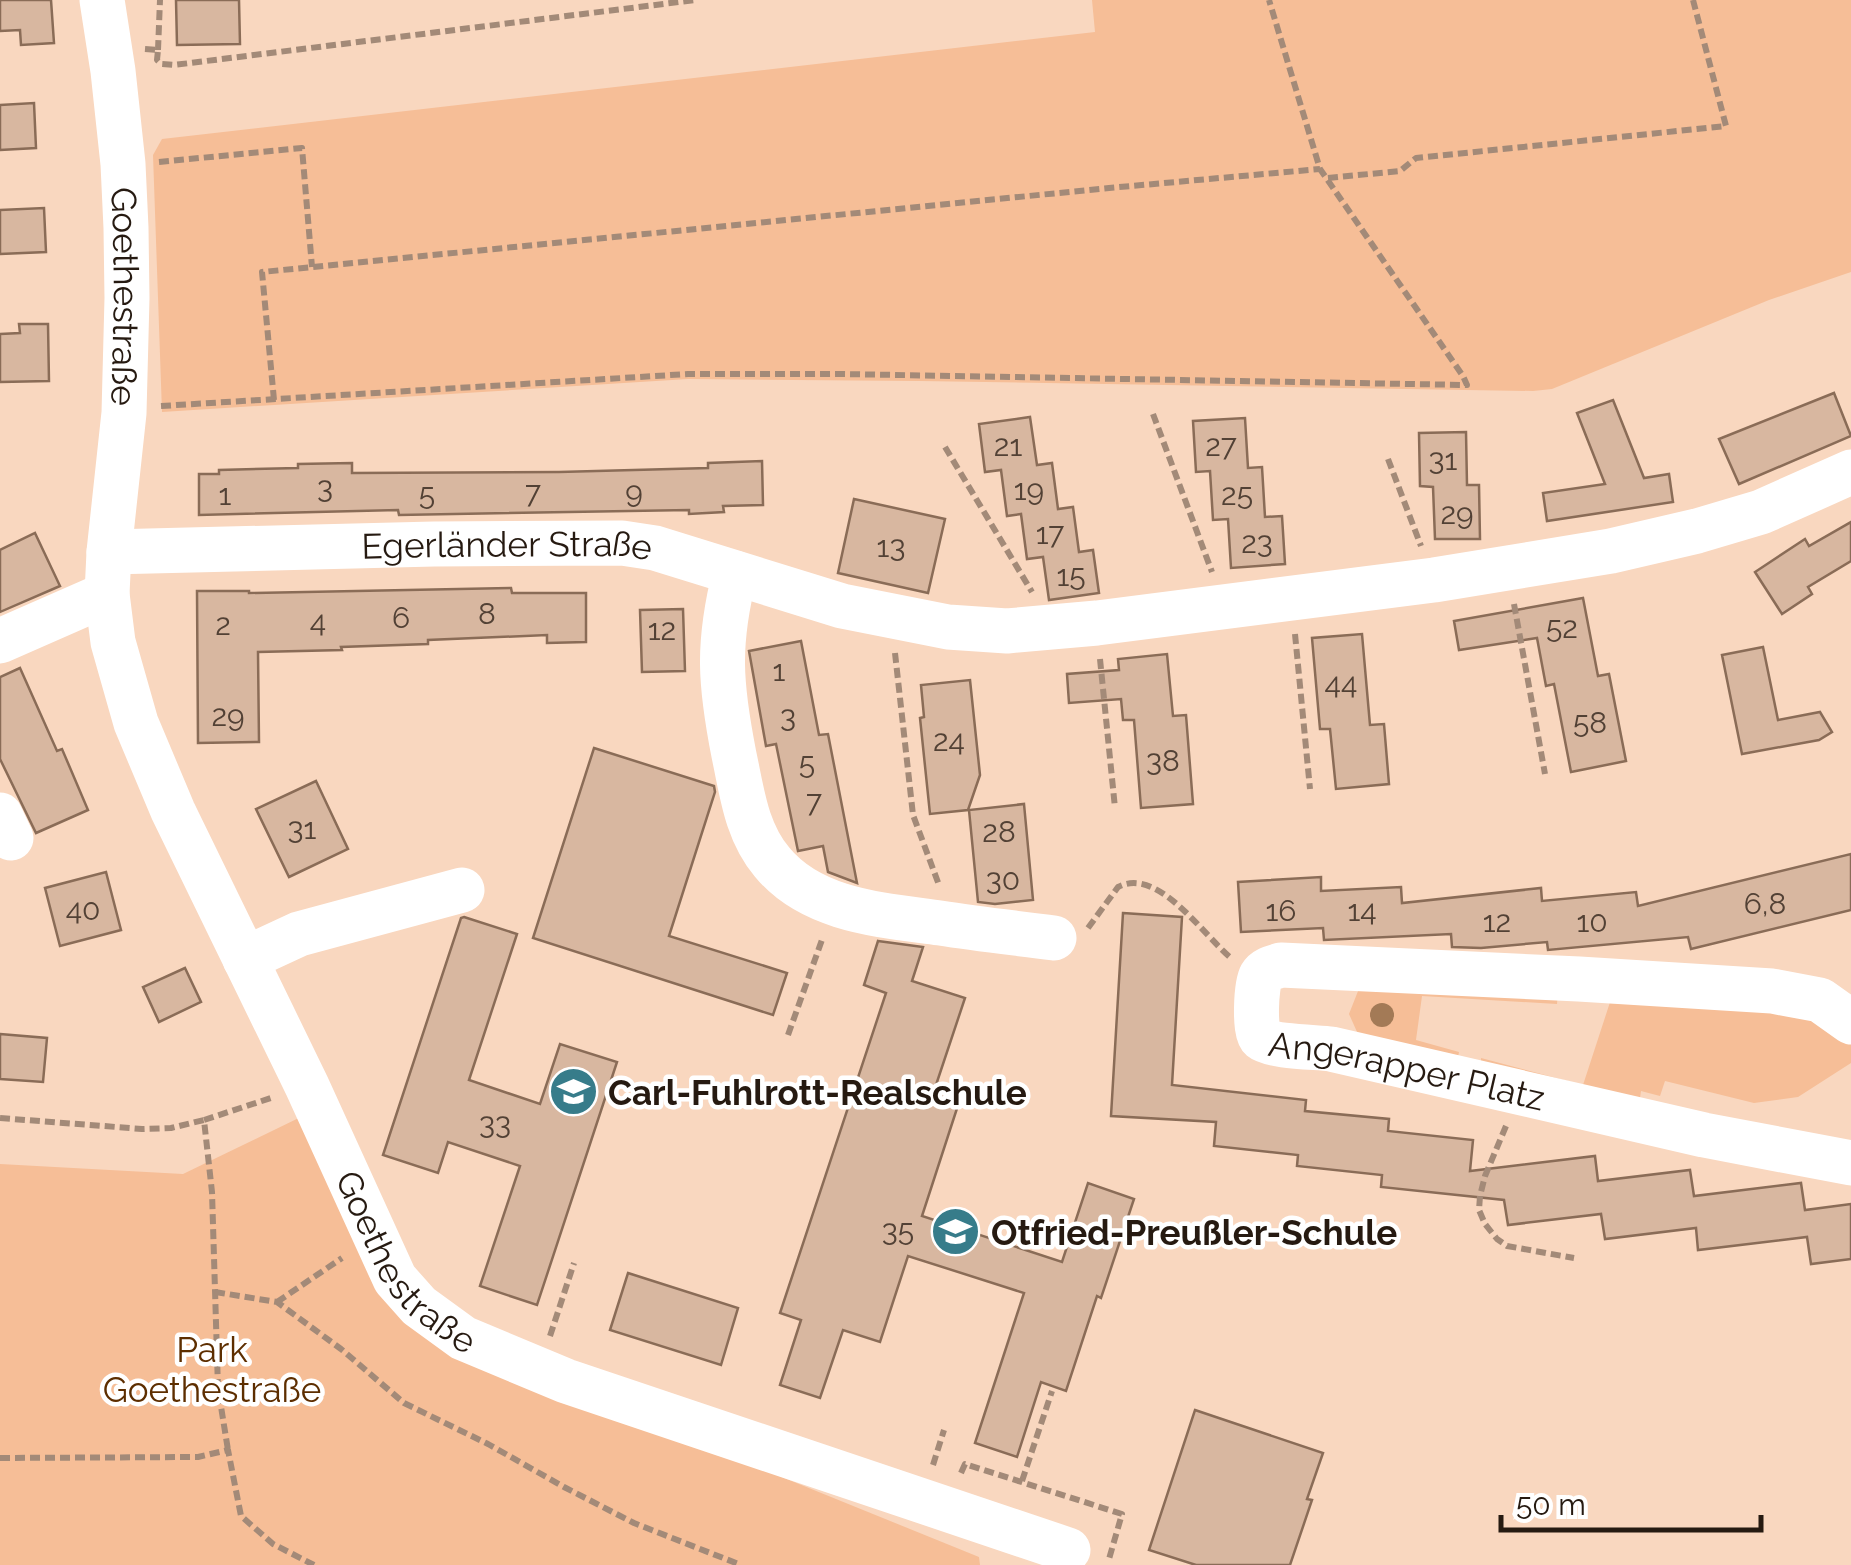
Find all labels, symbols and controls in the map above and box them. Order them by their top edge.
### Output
street label: Goethestraße [104,186,148,406]
house number: 21 [994,428,1022,463]
house number: 27 [1205,428,1237,463]
house number: 31 [1429,442,1458,477]
house number: 3 [317,470,333,505]
house number: 19 [1014,472,1044,507]
house number: 9 [625,474,643,509]
house number: 7 [525,475,541,510]
house number: 1 [219,477,232,512]
house number: 5 [419,477,435,512]
house number: 25 [1221,477,1253,512]
house number: 29 [1440,496,1474,531]
house number: 17 [1036,516,1064,551]
street label: Egerländer Straße [361,521,655,568]
house number: 23 [1241,525,1273,560]
house number: 13 [877,529,905,564]
house number: 15 [1056,558,1086,593]
house number: 8 [478,596,496,631]
house number: 6 [392,600,410,635]
house number: 4 [310,604,326,639]
house number: 2 [215,607,231,642]
house number: 52 [1546,610,1578,645]
house number: 12 [648,612,676,647]
house number: 1 [773,653,786,688]
house number: 44 [1325,666,1357,701]
house number: 29 [211,698,245,733]
house number: 3 [780,699,796,734]
house number: 58 [1573,705,1607,740]
house number: 24 [933,723,965,758]
house number: 38 [1146,743,1180,778]
house number: 5 [799,746,815,781]
house number: 7 [806,784,822,819]
house number: 31 [288,811,317,846]
house number: 28 [982,814,1016,849]
house number: 30 [986,862,1020,897]
house number: 6,8 [1744,886,1786,921]
house number: 40 [66,892,100,927]
house number: 16 [1266,893,1296,928]
house number: 14 [1347,893,1377,928]
house number: 12 [1483,904,1511,939]
house number: 10 [1576,904,1608,939]
street label: Angerapper Platz [1266,1022,1549,1118]
school or university icon: Carl-Fuhlrott-Realschule [547,1066,599,1118]
place label: Carl-Fuhlrott-Realschule [608,1072,1027,1113]
house number: 33 [479,1106,511,1141]
street label: Goethestraße [328,1164,481,1361]
school or university icon: Otfried-Preußler-Schule [930,1206,982,1258]
place label: Otfried-Preußler-Schule [991,1212,1397,1253]
house number: 35 [882,1213,914,1248]
park label: Park Goethestraße [103,1329,321,1410]
scale bar [1501,1470,1761,1532]
text: 50 m [1516,1487,1586,1522]

